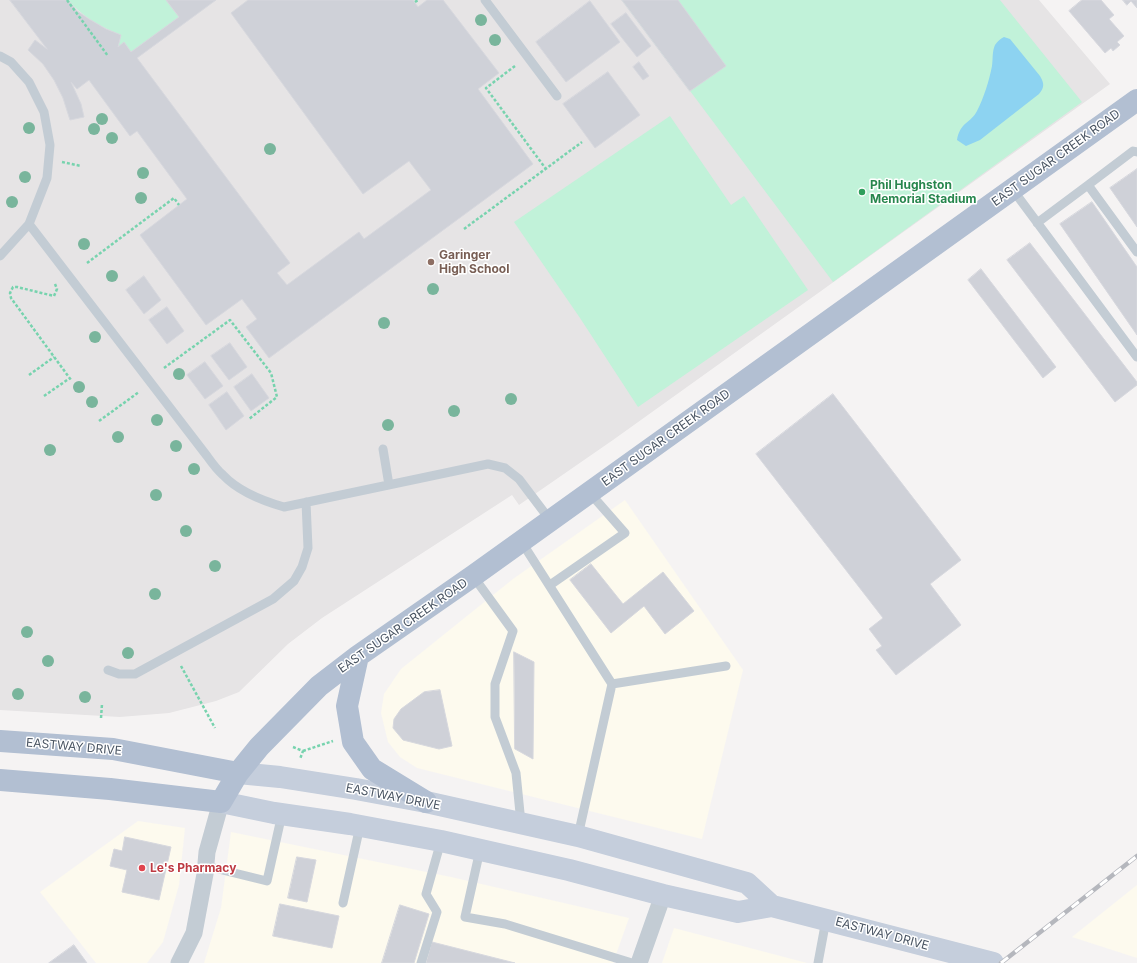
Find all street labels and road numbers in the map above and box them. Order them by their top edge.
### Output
street label: EAST SUGAR CREEK ROAD [989,107,1123,209]
street label: EAST SUGAR CREEK ROAD [599,387,733,489]
street label: EAST SUGAR CREEK ROAD [335,576,471,676]
street label: EASTWAY DRIVE [26,736,122,758]
street label: EASTWAY DRIVE [344,781,442,813]
street label: EASTWAY DRIVE [834,915,930,953]

